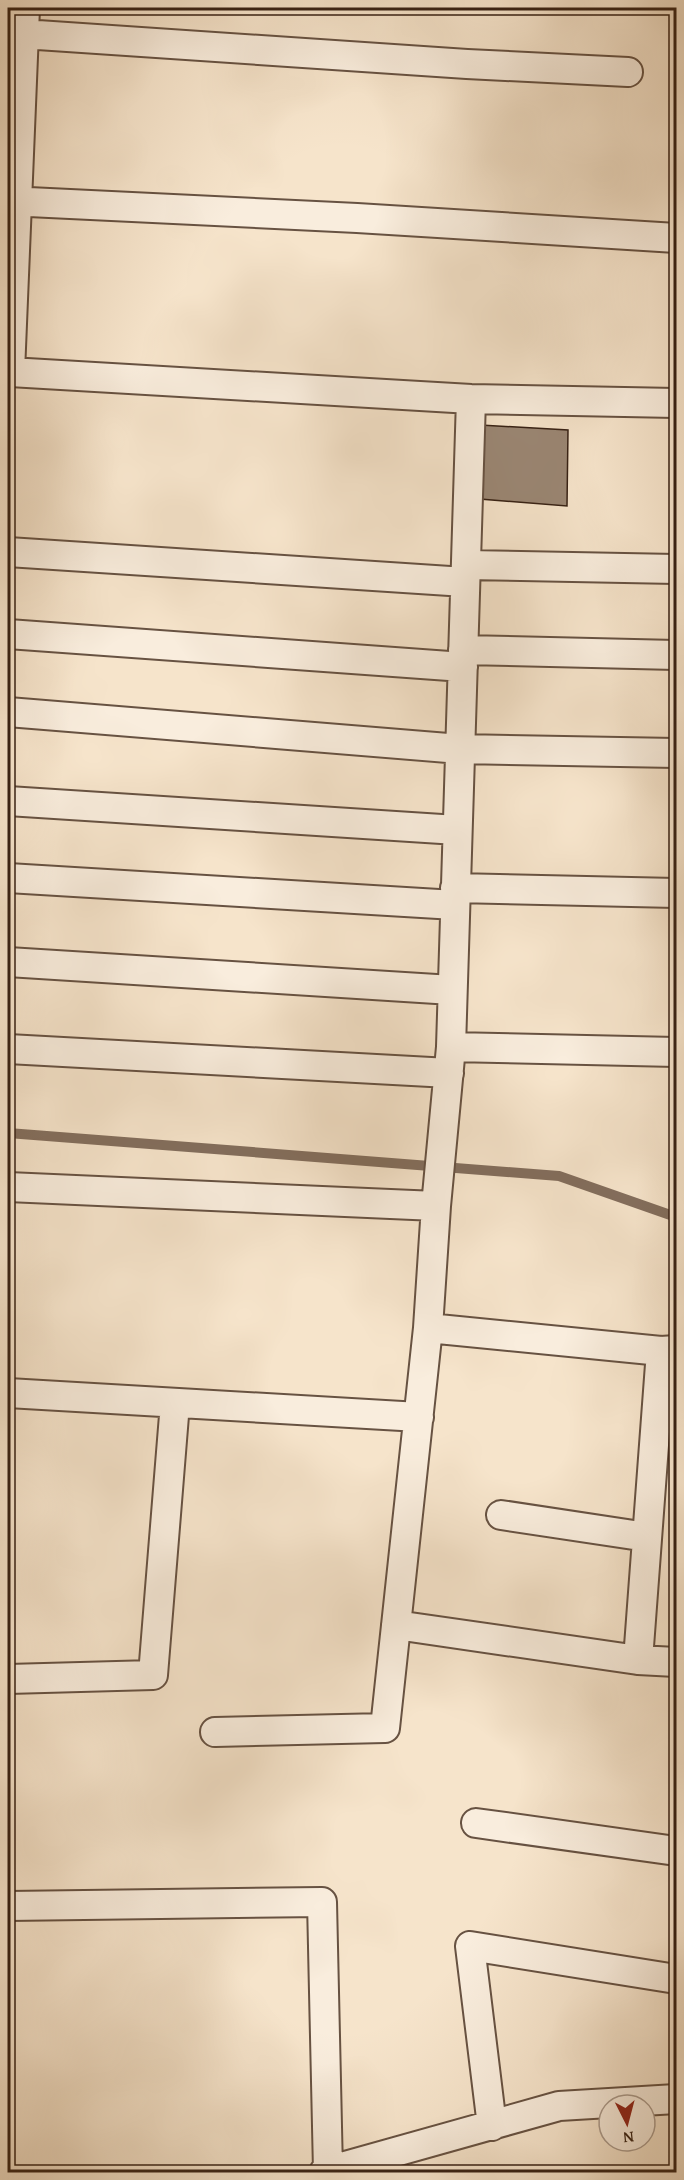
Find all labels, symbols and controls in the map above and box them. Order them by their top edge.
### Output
north arrow [597,2093,657,2153]
text: N [622,2125,635,2150]

